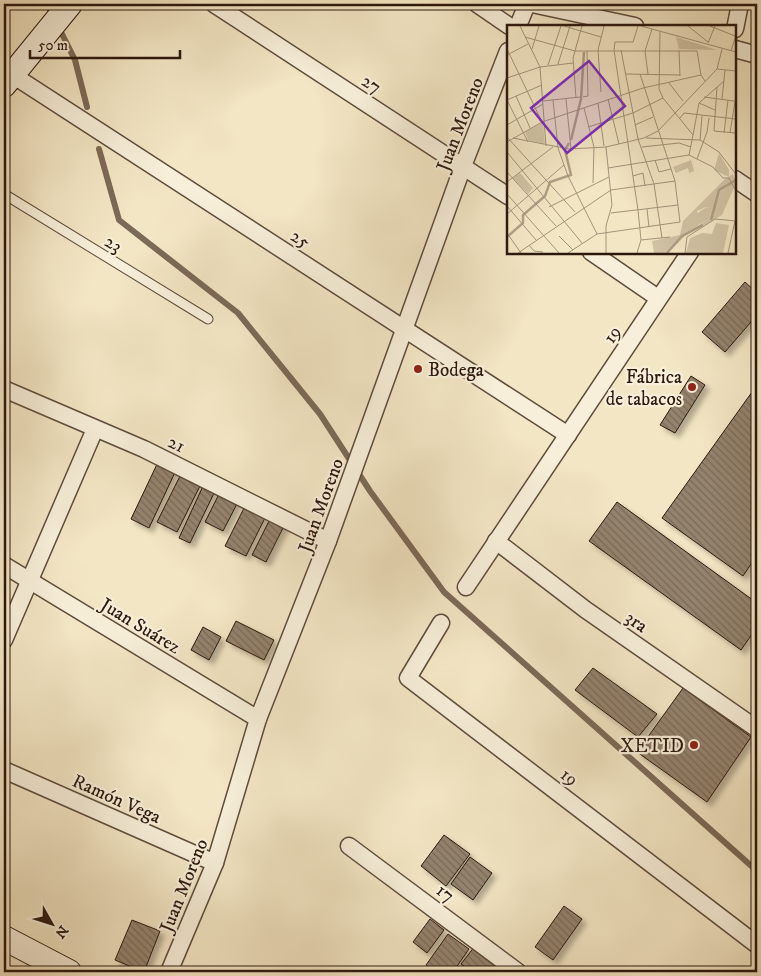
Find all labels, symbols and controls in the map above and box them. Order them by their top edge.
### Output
inset map [507,25,736,254]
scale bar [30,28,180,60]
text: 50 m [38,36,68,55]
street label: 27 [357,69,385,99]
street label: Juan Moreno [431,74,489,177]
street label: 25 [286,225,315,254]
street label: 23 [100,230,126,258]
street label: 19 [598,322,626,348]
place label: Bodega [428,359,484,382]
marker: Bodega [412,363,424,375]
place label: Fábrica de tabacos [606,366,682,411]
marker: Fábrica de tabacos [686,381,698,393]
street label: 21 [164,430,189,458]
street label: Juan Moreno [293,455,349,558]
street label: Juan Suárez [95,593,184,659]
street label: 3ra [620,606,652,638]
place label: XETID [620,735,684,758]
marker: XETID [688,739,700,751]
street label: 19 [556,763,583,791]
street label: Ramón Vega [69,770,164,829]
street label: Juan Moreno [154,835,214,938]
street label: 17 [431,879,459,907]
north arrow [28,898,78,948]
text: N [50,921,72,942]

